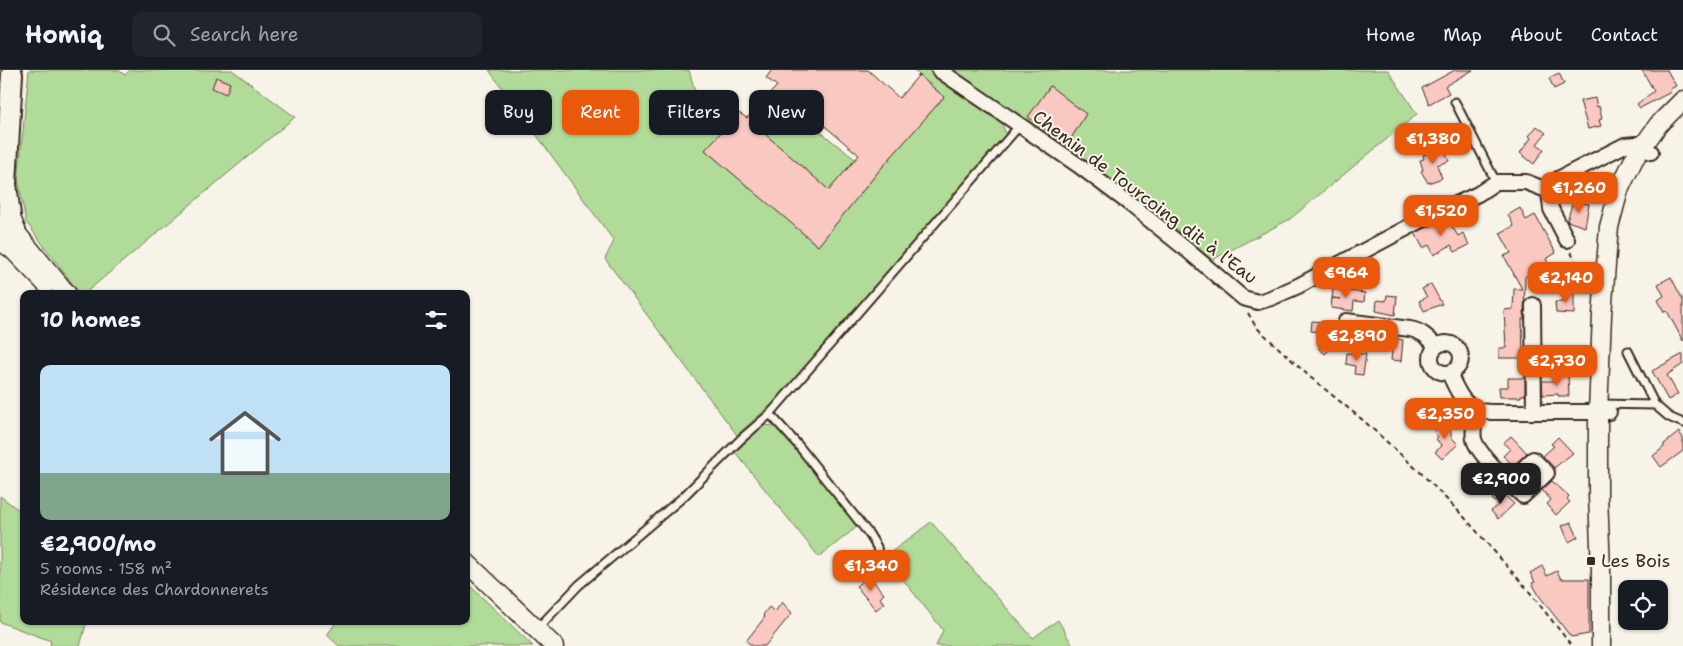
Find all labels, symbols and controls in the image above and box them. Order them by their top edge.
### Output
search box [132,12,482,57]
text: Homiq [25,19,102,51]
icon: search [150,21,178,49]
text: Search here [190,22,299,47]
text: Home [1366,23,1415,47]
text: Map [1443,23,1482,47]
text: About [1510,23,1563,47]
text: Contact [1591,23,1658,47]
chip: Buy [485,90,552,135]
chip: Rent [562,90,639,135]
chip: Filters [649,90,739,135]
chip: New [749,90,824,135]
street label: Chemin de Tourcoing dit à l'Eau [1028,105,1262,289]
pin: €1,380 [1392,122,1474,165]
text: €1,380 [1406,128,1460,149]
pin: €1,260 [1538,172,1620,214]
text: €1,260 [1552,177,1606,198]
pin: €1,520 [1400,194,1482,237]
text: €1,520 [1414,200,1468,221]
pin: €964 [1316,256,1376,299]
text: €964 [1324,262,1368,283]
pin: €2,140 [1525,262,1607,304]
text: €2,140 [1539,267,1593,288]
text: 10 homes [40,306,141,334]
icon: filters [422,306,450,334]
pin: €2,890 [1316,320,1398,362]
text: €2,890 [1327,325,1387,346]
pin: €2,730 [1516,344,1598,387]
text: €2,730 [1528,350,1586,371]
icon: home [200,398,290,488]
pin: €2,350 [1404,398,1486,440]
text: €2,350 [1416,403,1474,424]
pin: €2,900 [1460,462,1542,505]
text: €2,900 [1472,468,1530,489]
text: €2,900/mo [40,530,156,558]
place label: Les Bois [1601,549,1670,573]
pin: €1,340 [830,550,912,592]
text: €1,340 [844,555,898,576]
marker: Les Bois [1585,555,1597,567]
text: 5 rooms · 158 m² [40,558,172,579]
text: Résidence des Chardonnerets [40,579,269,600]
map controls [1618,580,1668,630]
button: locate [1618,580,1668,630]

